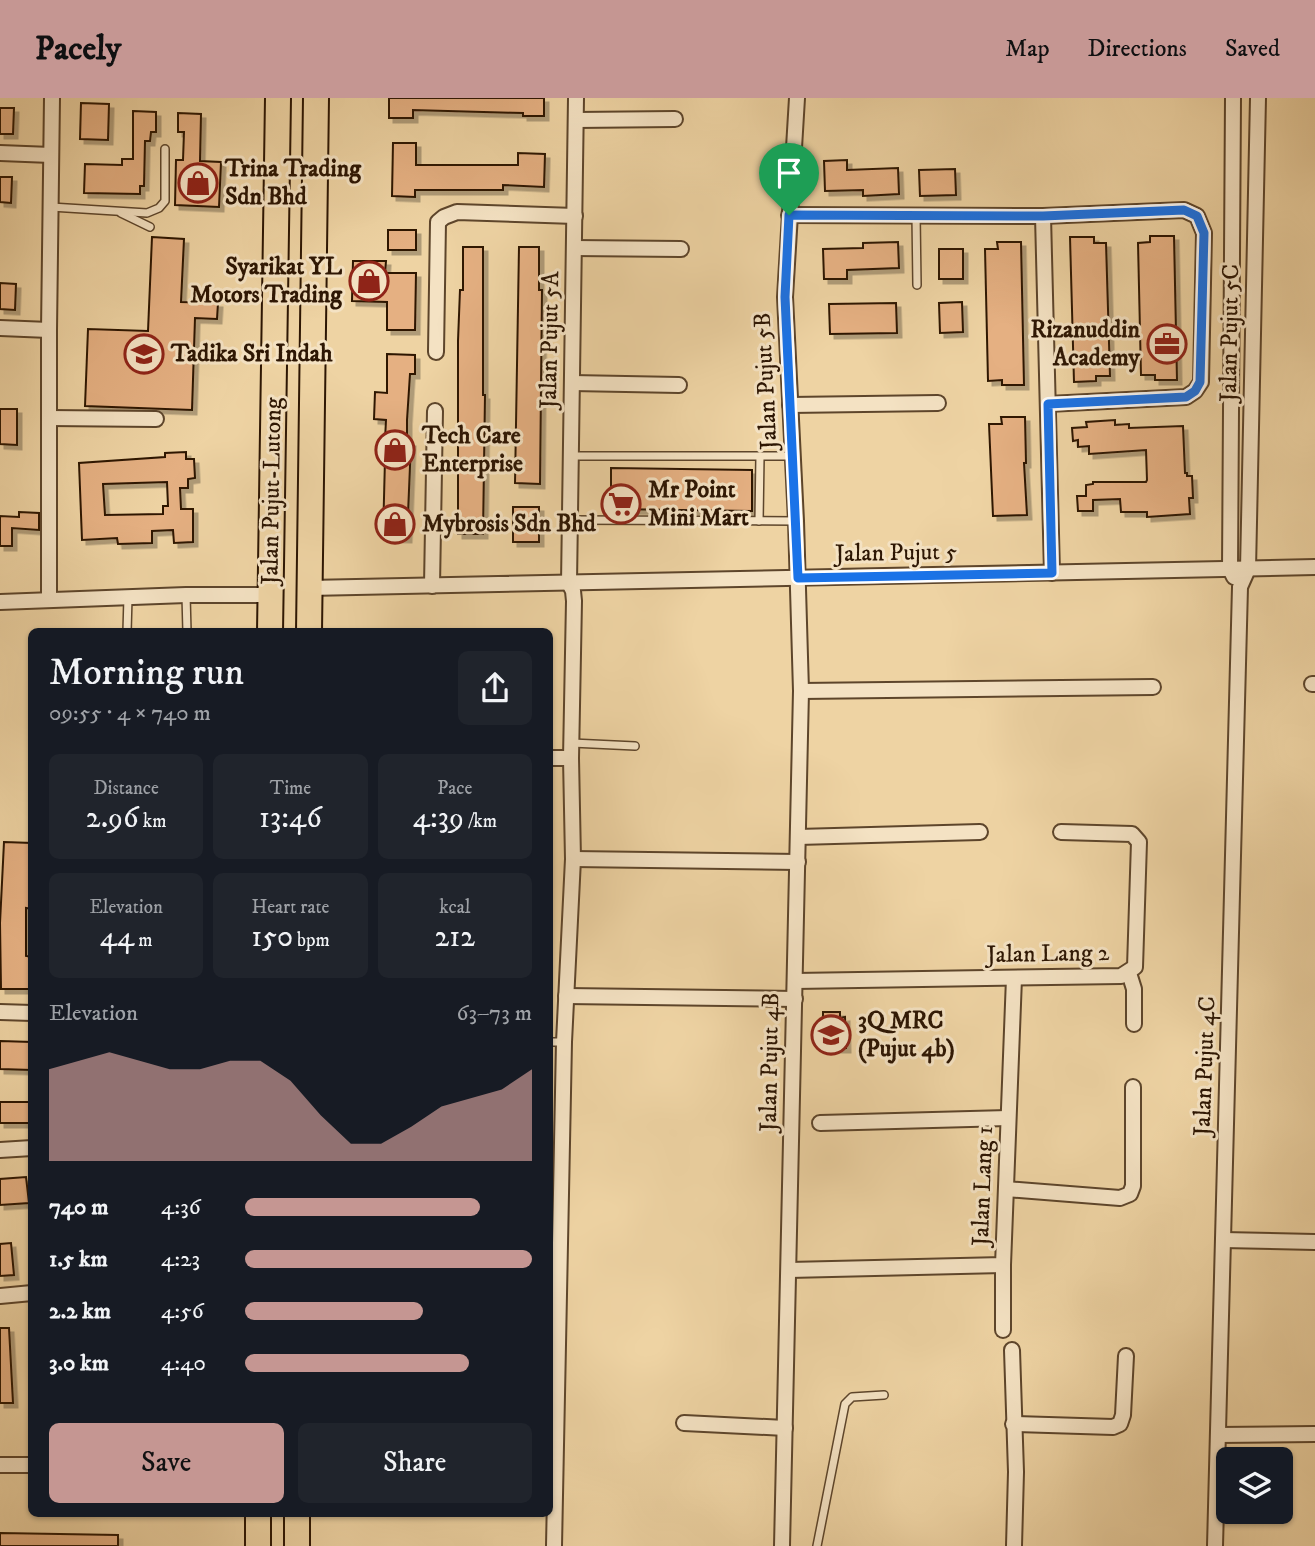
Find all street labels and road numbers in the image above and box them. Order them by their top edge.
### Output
street label: Jalan Pujut 5C [1214,264,1246,404]
street label: Jalan Pujut 5A [534,270,566,411]
street label: Jalan Pujut 5B [747,312,785,452]
street label: Jalan Pujut-Lutong [255,397,289,587]
street label: Jalan Pujut 5 [833,537,957,569]
street label: Jalan Lang 2 [984,938,1110,970]
street label: Jalan Pujut 4B [754,992,786,1134]
street label: Jalan Pujut 4C [1187,996,1222,1138]
street label: Jalan Lang 1 [966,1125,1000,1249]

